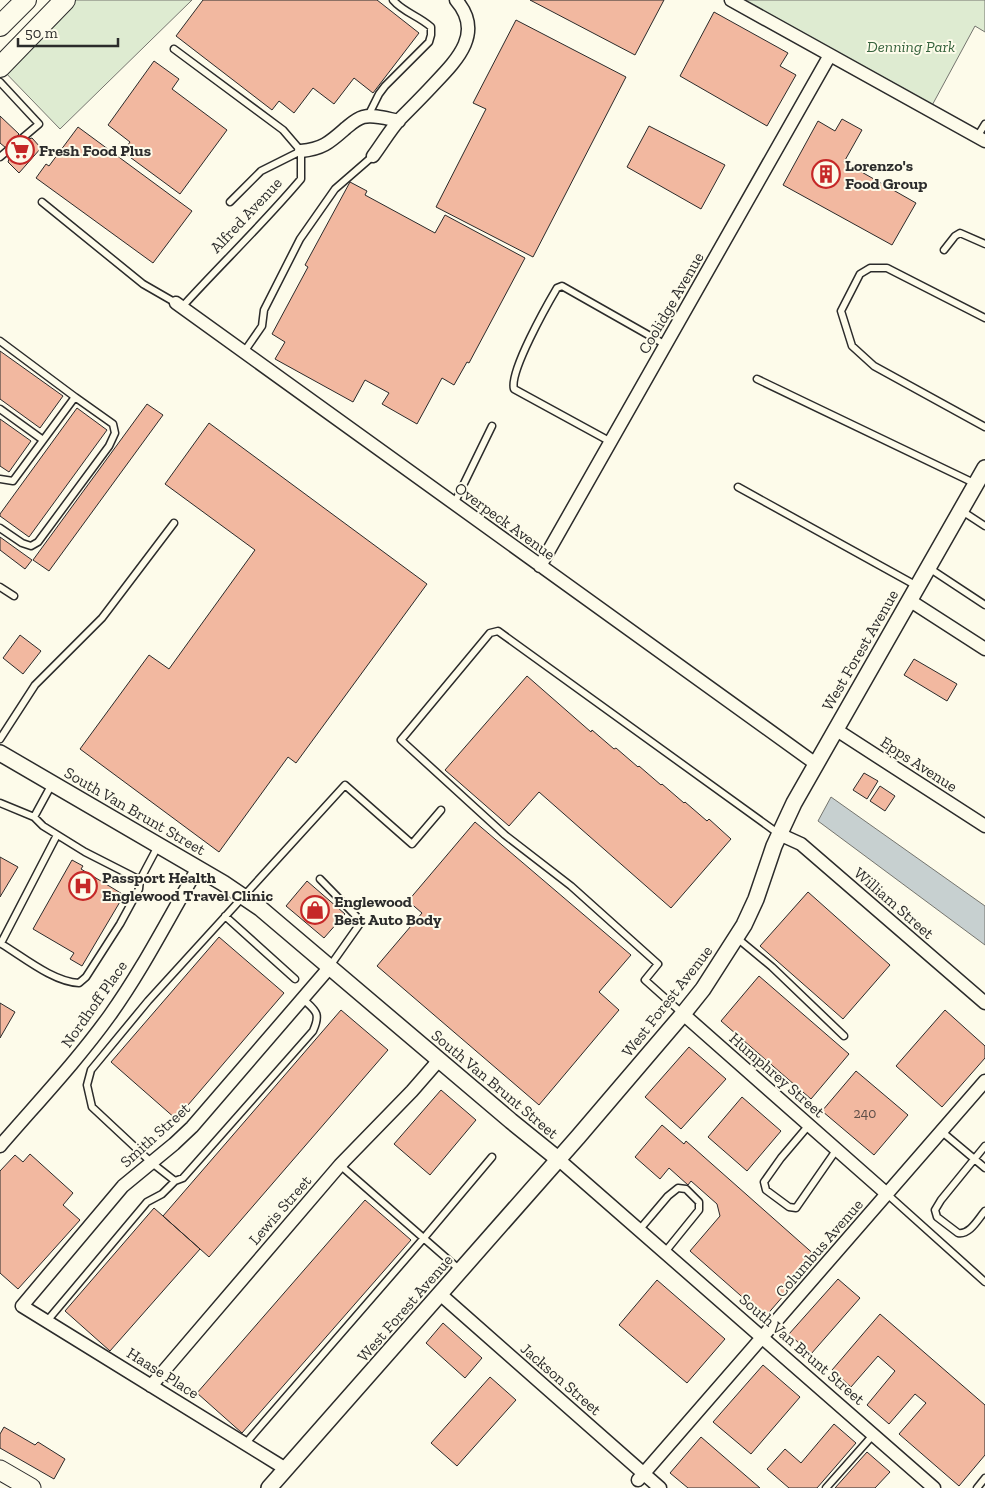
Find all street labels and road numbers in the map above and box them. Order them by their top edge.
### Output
street label: Alfred Avenue [206,173,286,257]
street label: Coolidge Avenue [634,249,708,357]
street label: Overpeck Avenue [451,478,559,564]
street label: West Forest Avenue [818,586,902,714]
street label: Epps Avenue [877,732,961,796]
street label: South Van Brunt Street [61,763,209,859]
street label: William Street [850,863,938,943]
street label: West Forest Avenue [618,942,716,1060]
street label: Nordhoff Place [57,957,131,1051]
street label: South Van Brunt Street [428,1025,562,1143]
street label: Humphrey Street [726,1029,829,1122]
street label: Smith Street [116,1099,194,1171]
street label: Lewis Street [245,1171,315,1249]
street label: Columbus Avenue [771,1195,867,1301]
street label: West Forest Avenue [353,1250,457,1366]
street label: South Van Brunt Street [736,1289,869,1409]
street label: Jackson Street [517,1339,605,1419]
street label: Haase Place [123,1343,203,1403]

